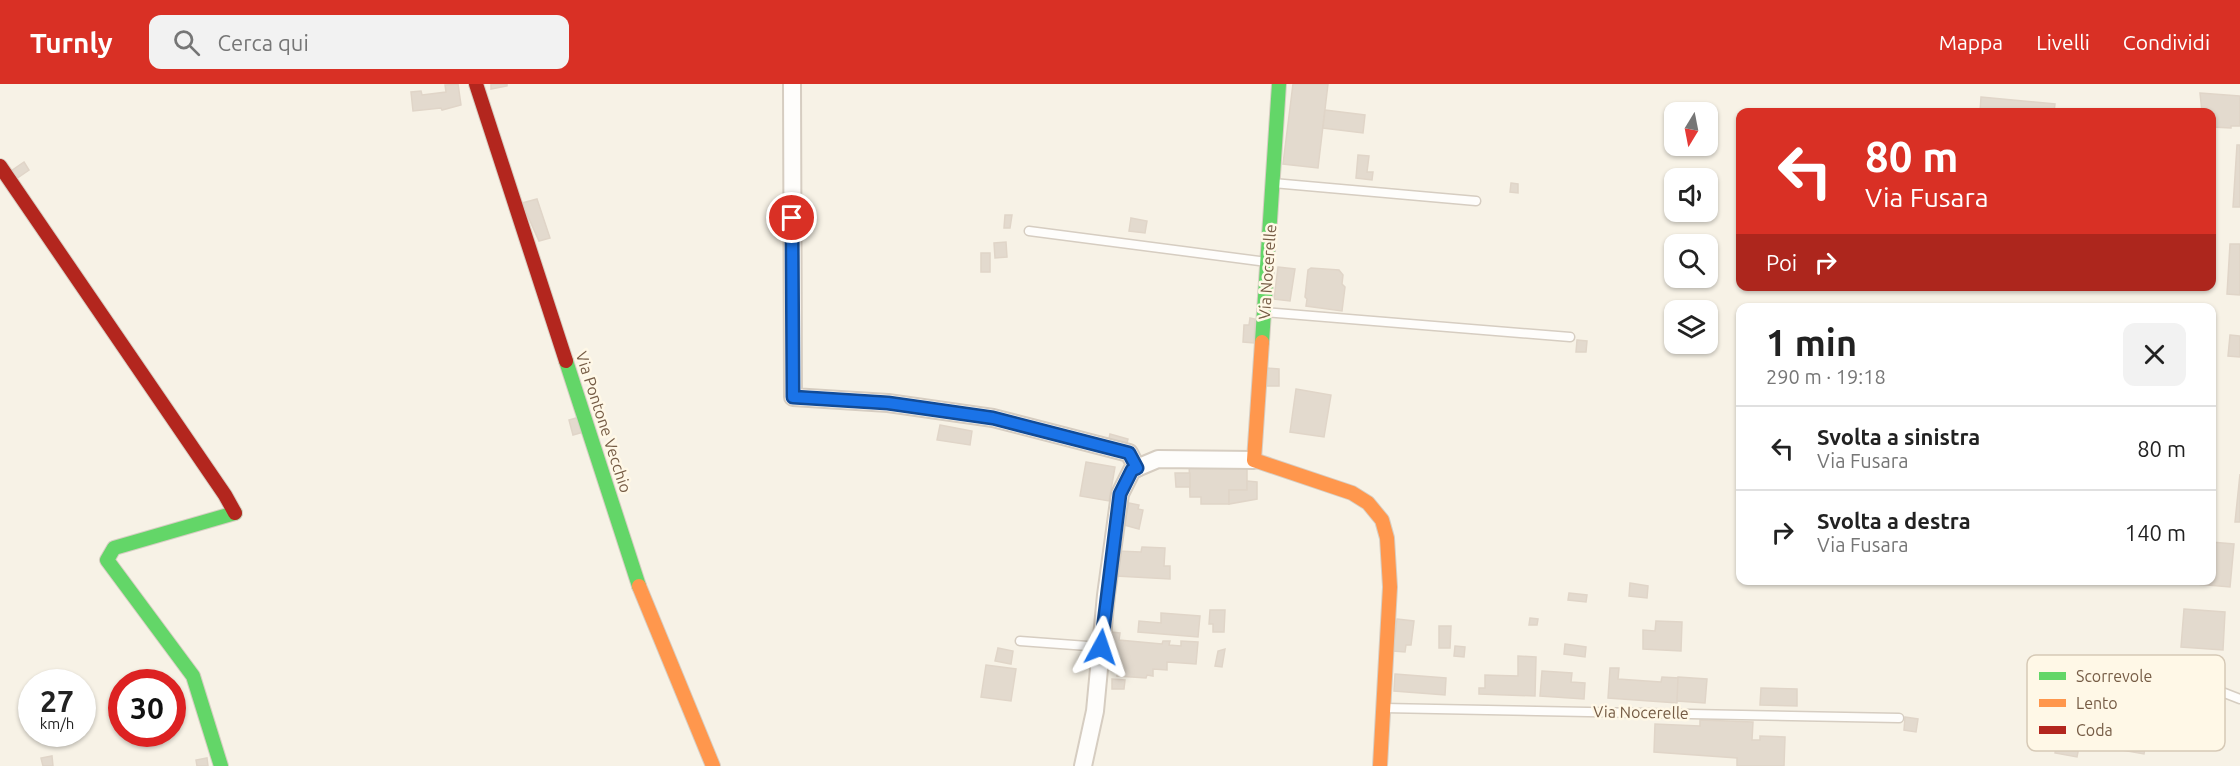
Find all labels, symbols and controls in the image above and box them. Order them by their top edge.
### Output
search box [149,15,569,69]
icon: search [170,26,203,59]
text: Turnly [30,27,113,58]
text: Cerca qui [218,30,309,55]
text: Mappa [1939,30,2003,54]
text: Livelli [2036,30,2090,54]
text: Condividi [2123,30,2210,54]
north arrow [1664,102,1718,156]
map controls [1664,102,1718,354]
icon: left [1766,132,1844,210]
text: 80 m [1865,133,1959,180]
button: sound [1664,168,1718,222]
text: Via Fusara [1865,182,1989,212]
pin [766,192,817,243]
icon: arrive [775,201,808,234]
street label: Via Nocerelle [1255,224,1279,320]
button: search [1664,234,1718,288]
icon: right [1809,246,1842,279]
text: Poi [1766,250,1797,275]
button: layers [1664,300,1718,354]
text: 1 min [1766,322,1857,363]
button: close [2123,323,2186,386]
street label: Via Pontone Vecchio [573,349,635,495]
text: 290 m · 19:18 [1766,365,1886,388]
text: Svolta a sinistra [1817,424,1980,449]
icon: left [1766,432,1799,465]
text: 80 m [2137,436,2186,461]
text: Via Fusara [1817,449,1909,472]
text: Svolta a destra [1817,508,1971,533]
icon: right [1766,516,1799,549]
text: 140 m [2125,520,2186,545]
text: Via Fusara [1817,533,1909,556]
position arrow [1069,615,1133,679]
legend [2027,655,2225,751]
text: Scorrevole [2076,667,2152,685]
speed limit sign: 30 [108,669,186,747]
text: 27 [40,684,74,718]
text: Lento [2076,694,2118,712]
street label: Via Nocerelle [1593,702,1689,722]
text: km/h [40,715,74,732]
text: Coda [2076,721,2113,739]

